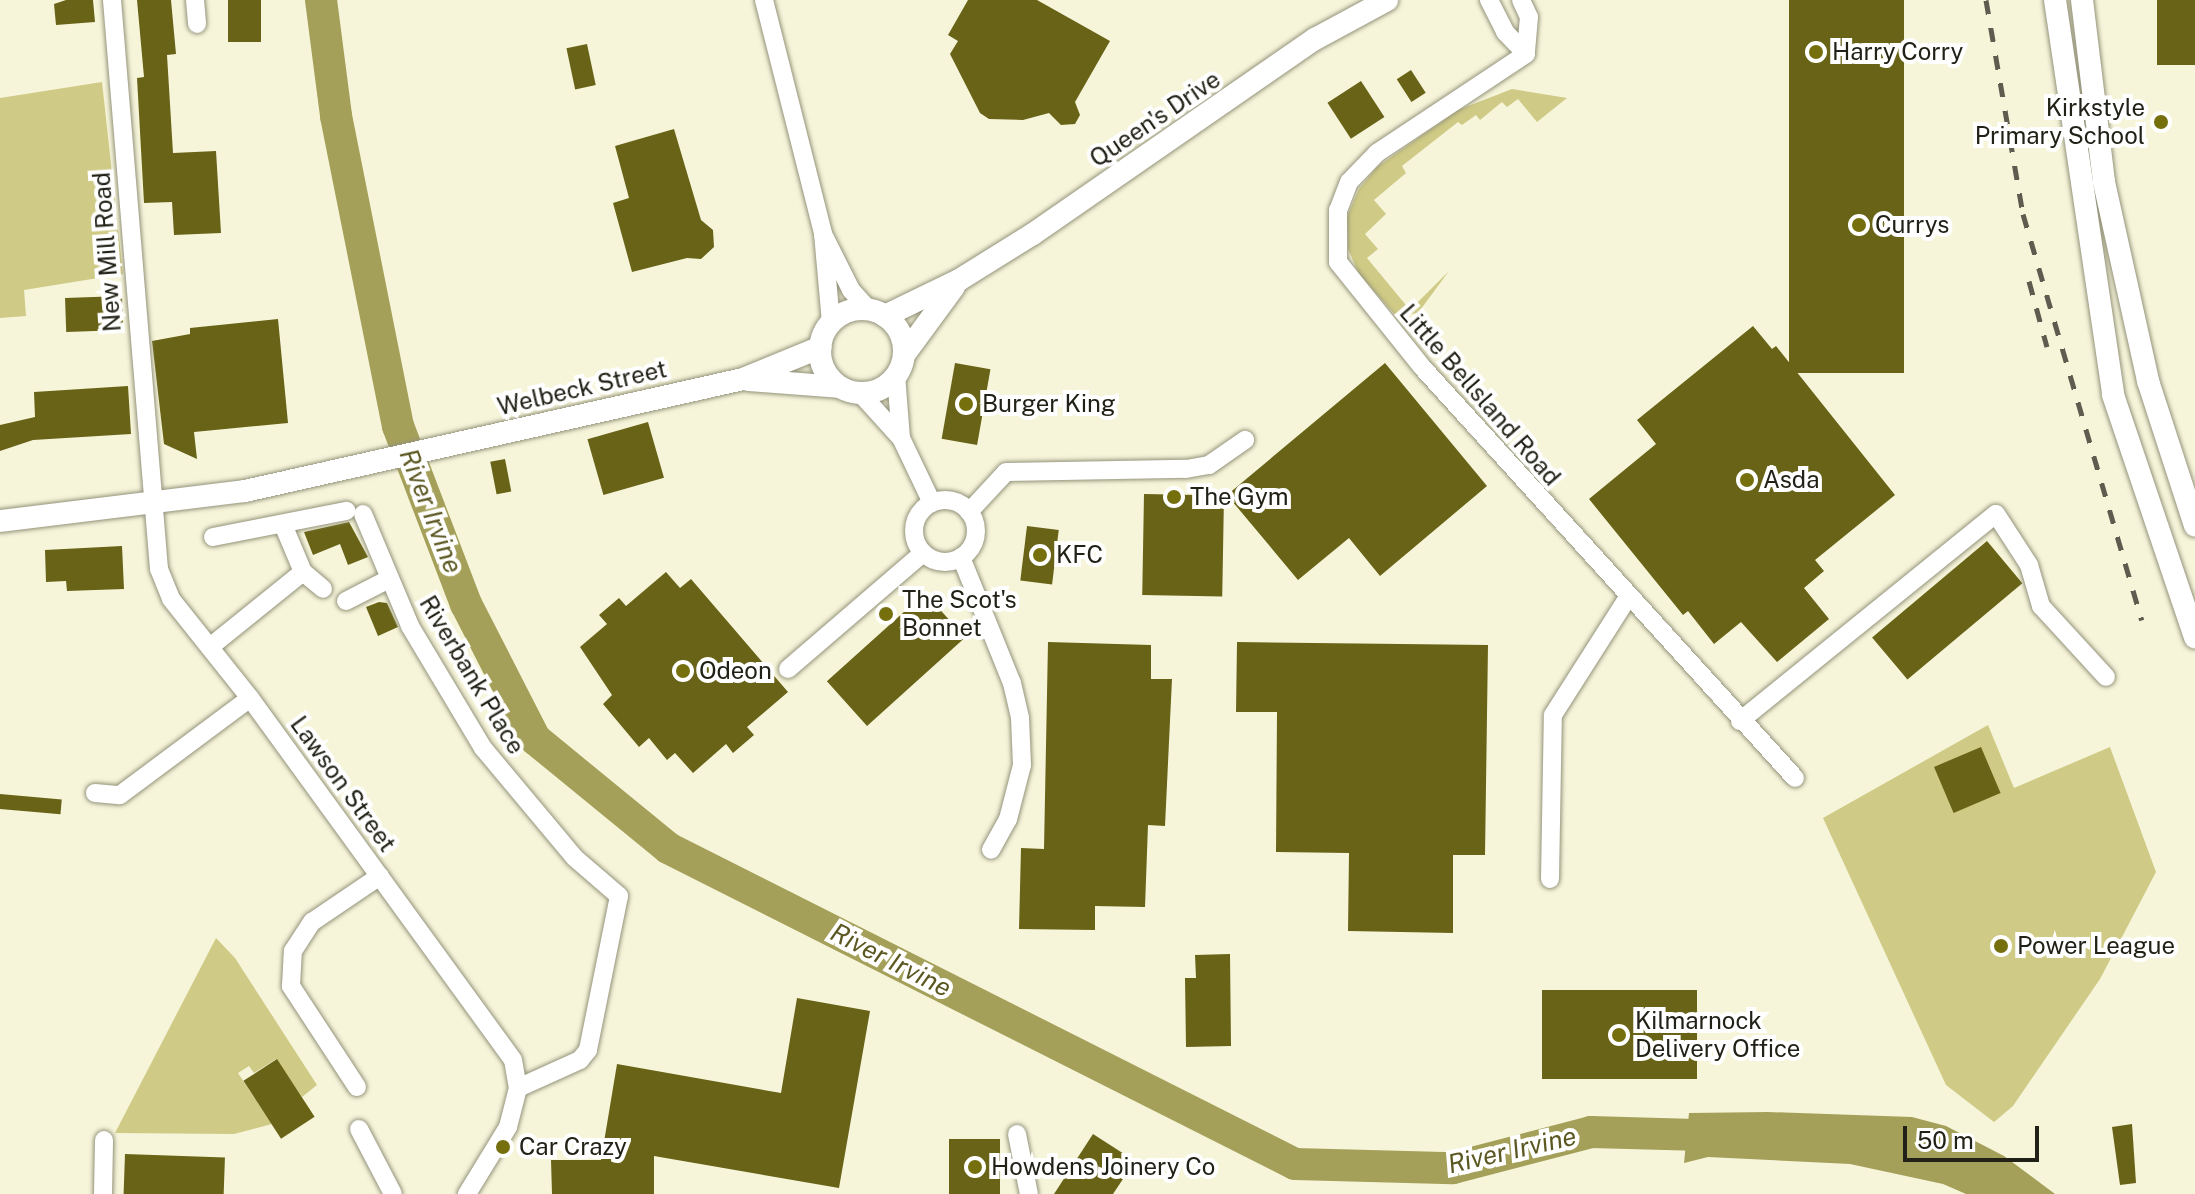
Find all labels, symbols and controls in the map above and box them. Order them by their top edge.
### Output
place label: Harry Corry [1832,38,1963,66]
marker: Harry Corry [1807,43,1825,61]
street label: Queen's Drive [1084,65,1226,173]
place label: Kirkstyle Primary School [1975,94,2145,150]
marker: Kirkstyle Primary School [2152,113,2170,131]
street label: New Mill Road [87,171,127,333]
place label: Currys [1875,211,1949,239]
marker: Currys [1850,216,1868,234]
street label: Little Bellsland Road [1394,299,1566,491]
street label: Welbeck Street [495,355,669,421]
place label: Burger King [982,390,1116,418]
marker: Burger King [957,395,975,413]
water label: River Irvine [393,444,469,578]
place label: Asda [1763,466,1819,494]
marker: Asda [1738,471,1756,489]
place label: The Gym [1190,483,1289,511]
marker: The Gym [1165,488,1183,506]
place label: KFC [1056,541,1103,569]
marker: KFC [1031,546,1049,564]
place label: The Scot's Bonnet [902,586,1017,642]
street label: Riverbank Place [413,591,531,759]
marker: The Scot's Bonnet [877,605,895,623]
place label: Odeon [699,657,772,685]
marker: Odeon [674,662,692,680]
street label: Lawson Street [284,711,402,857]
water label: River Irvine [826,916,956,1004]
place label: Power League [2017,932,2175,960]
marker: Power League [1992,937,2010,955]
place label: Kilmarnock Delivery Office [1635,1007,1801,1063]
marker: Kilmarnock Delivery Office [1610,1026,1628,1044]
scale bar [1907,1110,2043,1160]
water label: River Irvine [1445,1120,1579,1180]
text: 50 m [1917,1126,1974,1154]
place label: Car Crazy [519,1133,627,1161]
marker: Car Crazy [494,1138,512,1156]
place label: Howdens Joinery Co [991,1153,1216,1181]
marker: Howdens Joinery Co [966,1158,984,1176]

